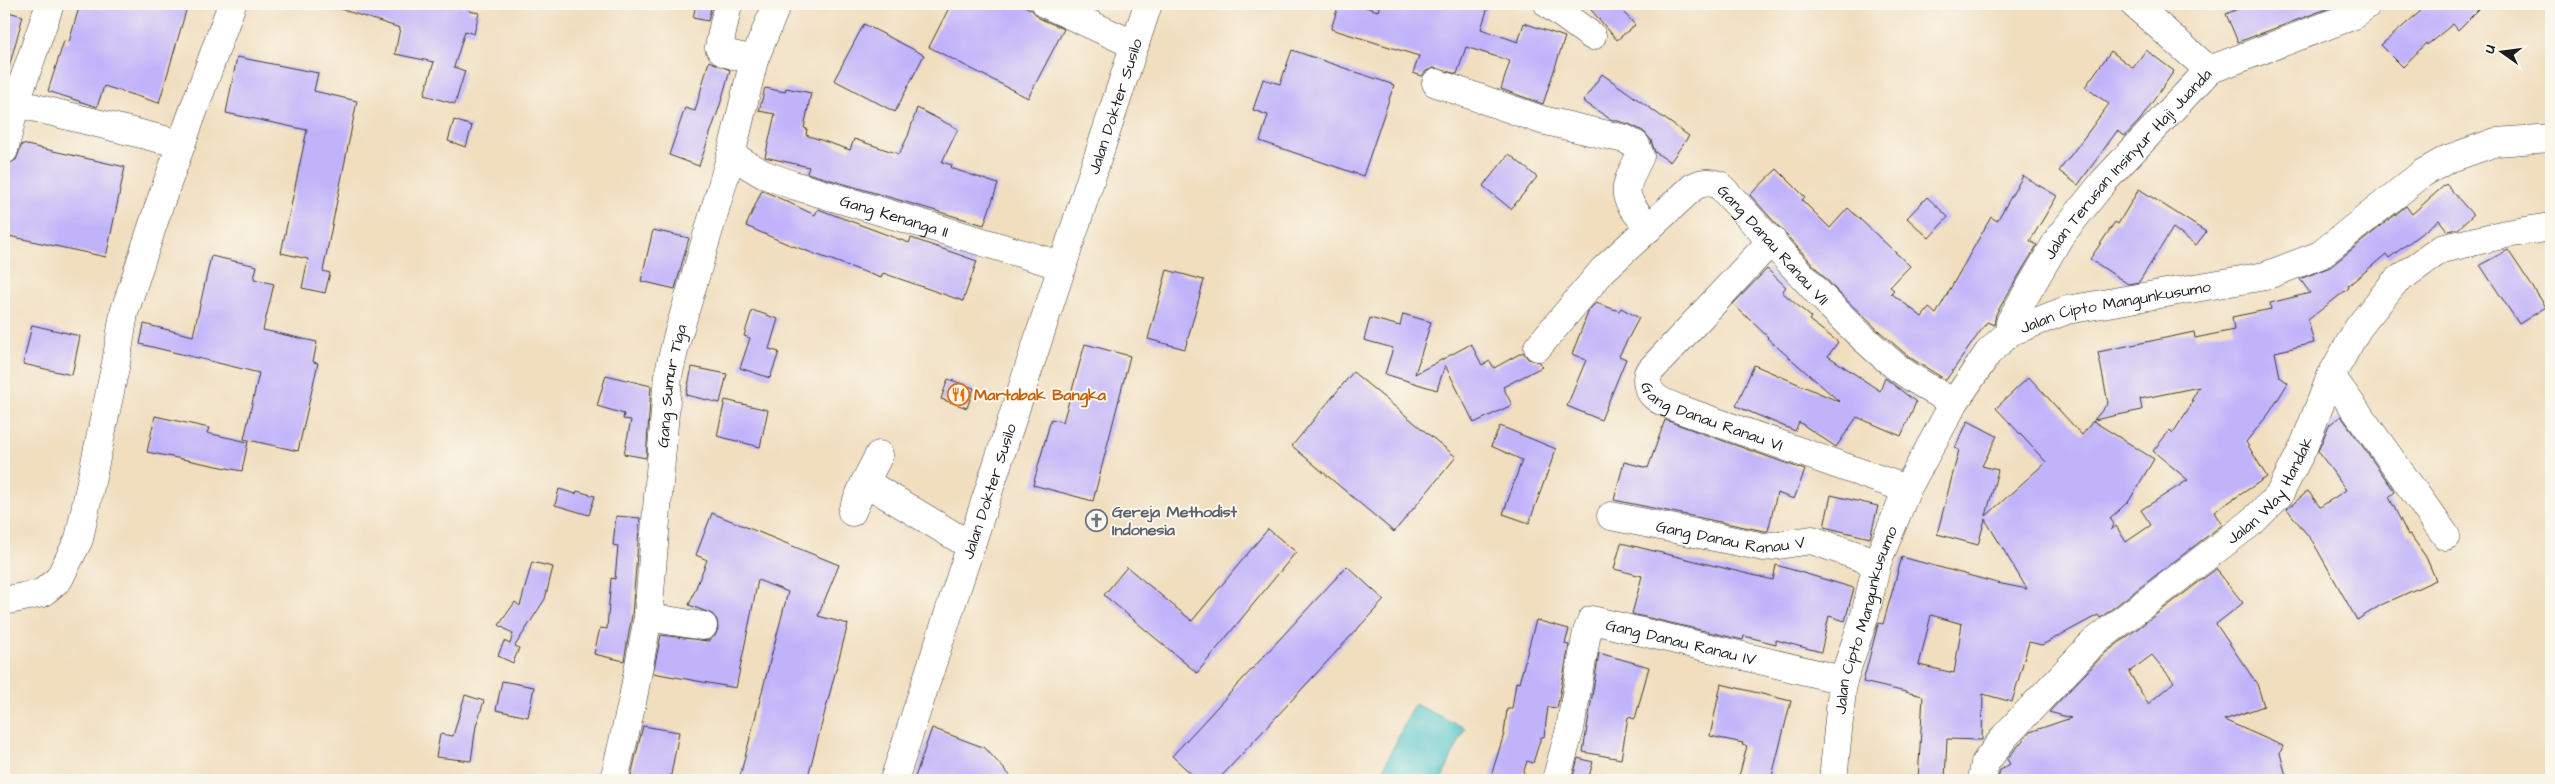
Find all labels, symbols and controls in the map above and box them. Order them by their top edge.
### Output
north arrow [2478,28,2528,78]
street label: Jalan Dokter Susilo [1083,36,1148,177]
text: U [2480,43,2501,55]
street label: Jalan Terusan Insinyur Haji Juanda [2039,64,2217,264]
street label: Gang Danau Ranau VII [1712,180,1834,310]
street label: Gang Kenanga II [837,190,951,243]
street label: Jalan Cipto Mangunkusumo [2017,276,2212,339]
street label: Gang Sumur Tiga [652,322,692,449]
street label: Gang Danau Ranau VI [1635,379,1786,457]
restaurant icon: Martabak Bangka [946,382,970,406]
place label: Martabak Bangka [974,384,1107,408]
street label: Jalan Dokter Susilo [957,421,1022,562]
street label: Jalan Way Handak [2222,434,2318,550]
place label: Gereja Methodist Indonesia [1112,501,1238,541]
church icon: Gereja Methodist Indonesia [1084,508,1108,532]
street label: Gang Danau Ranau V [1654,515,1807,559]
street label: Jalan Cipto Mangunkusumo [1830,523,1903,715]
street label: Gang Danau Ranau IV [1604,614,1758,671]

